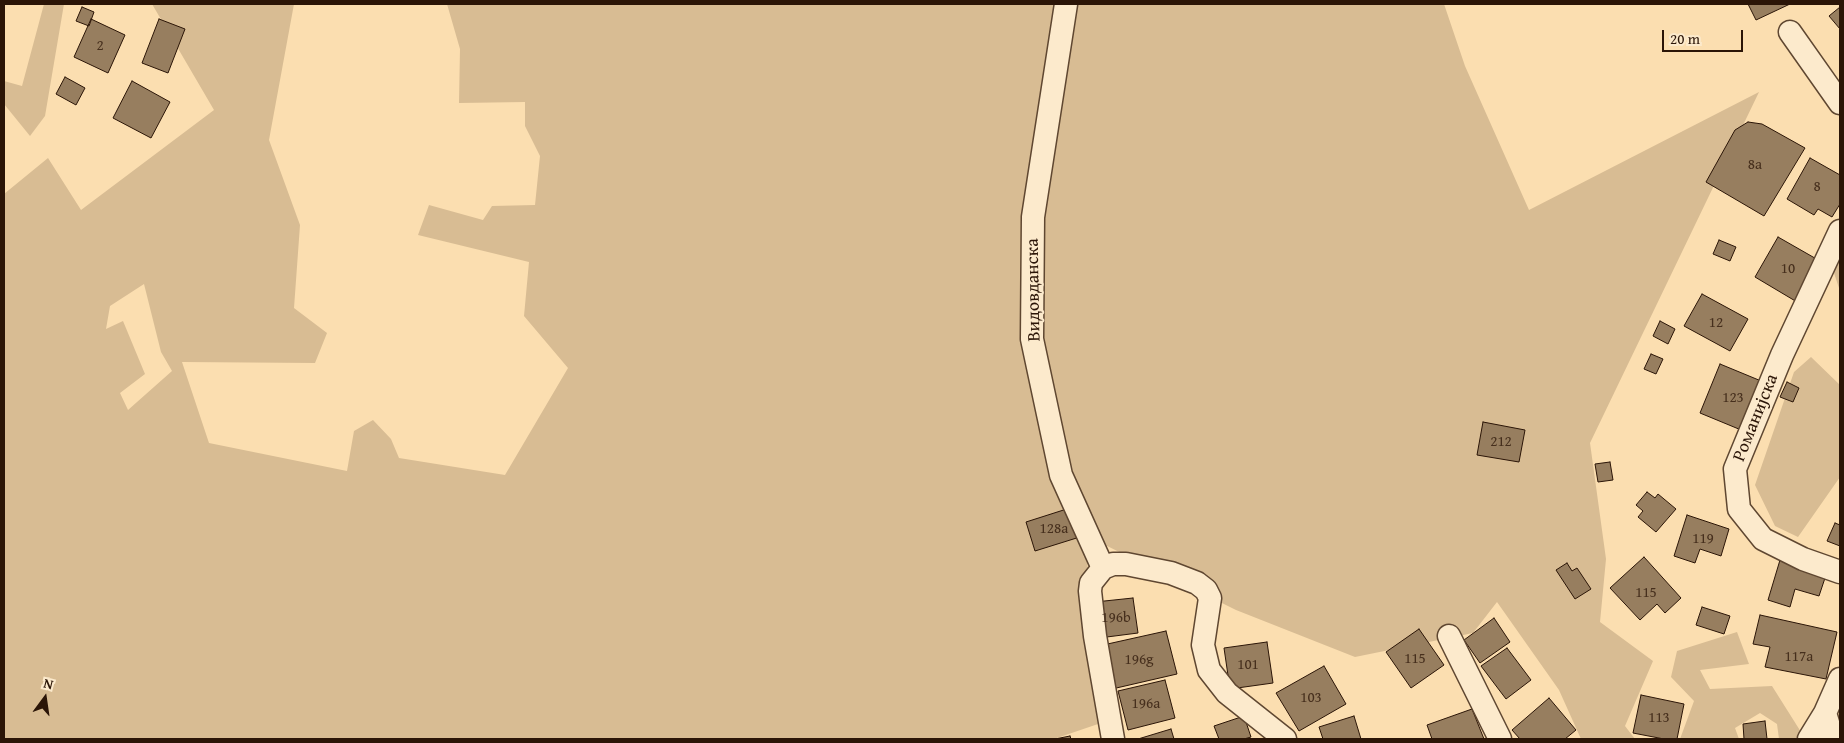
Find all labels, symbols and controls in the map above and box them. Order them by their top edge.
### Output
scale bar [1664,20,1745,52]
text: 20 m [1670,28,1700,49]
house number: 2 [96,37,104,55]
house number: 8a [1748,156,1762,174]
house number: 8 [1813,178,1821,196]
street label: Видовданска [1022,238,1046,342]
house number: 10 [1781,260,1795,278]
house number: 12 [1709,314,1723,332]
street label: Романијска [1729,371,1783,465]
house number: 123 [1722,389,1744,407]
house number: 212 [1490,433,1512,451]
house number: 128a [1040,520,1068,538]
house number: 119 [1692,530,1714,548]
house number: 115 [1635,584,1657,602]
house number: 196b [1101,609,1131,627]
house number: 117a [1785,648,1813,666]
house number: 115 [1404,650,1426,668]
house number: 196g [1124,651,1154,669]
house number: 101 [1237,656,1259,674]
north arrow [20,673,70,723]
text: N [42,673,56,694]
house number: 103 [1300,689,1322,707]
house number: 196a [1132,695,1160,713]
house number: 113 [1648,709,1670,727]

